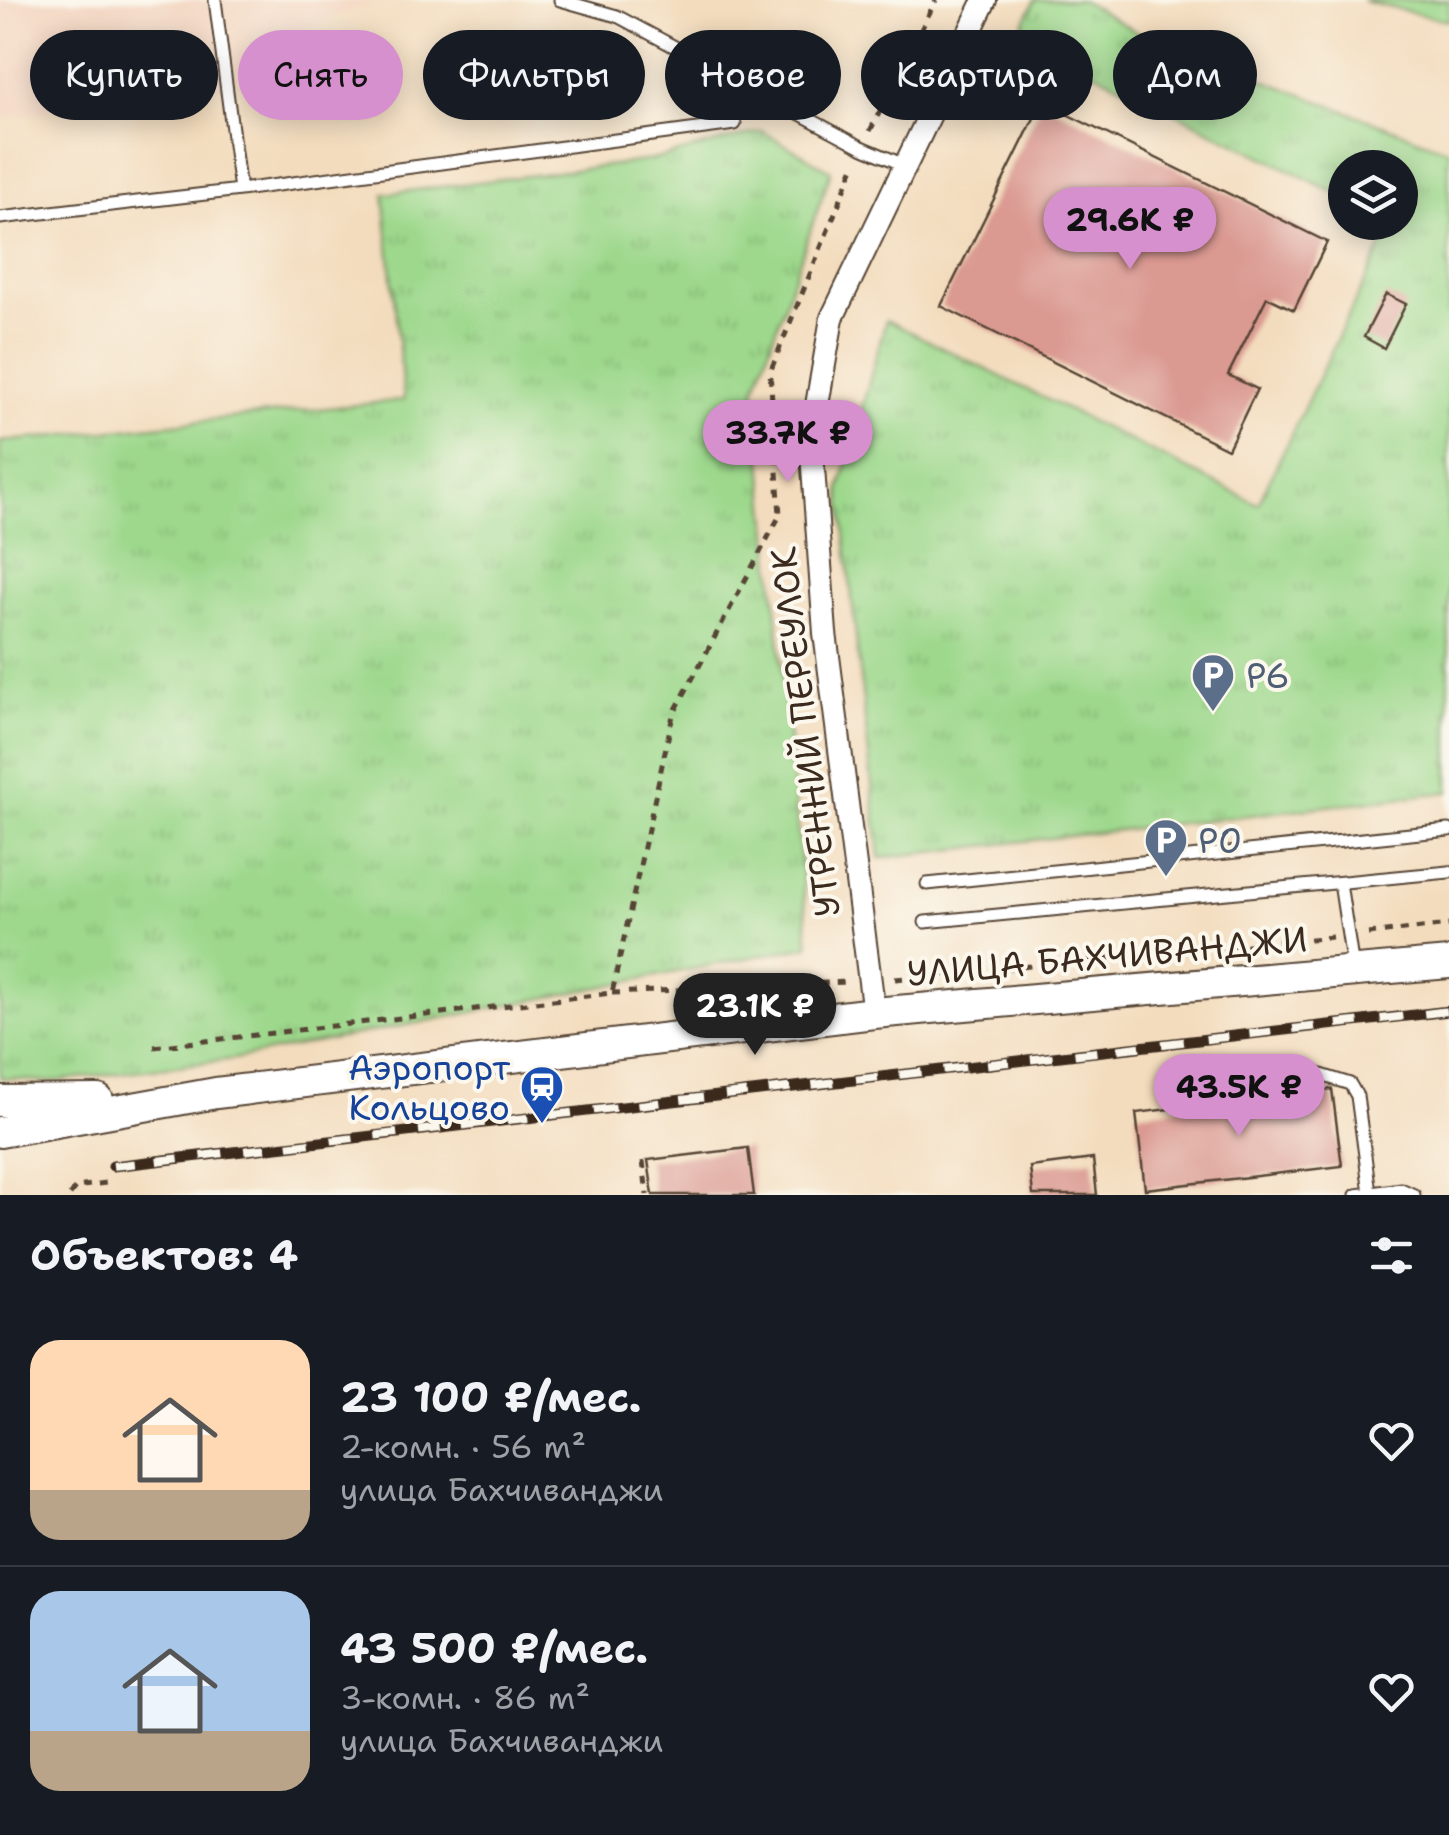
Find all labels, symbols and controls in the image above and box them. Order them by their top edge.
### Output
chip: Купить [30,30,218,120]
chip: Снять [238,30,403,120]
chip: Фильтры [423,30,645,120]
chip: Новое [665,30,841,120]
chip: Квартира [861,30,1093,120]
chip: Дом [1113,30,1257,120]
map controls [1328,150,1418,240]
button: layers [1328,150,1418,240]
pin: 29.6K ₽ [1038,187,1222,272]
text: 29.6K ₽ [1065,198,1195,241]
pin: 33.7K ₽ [696,400,880,485]
text: 33.7K ₽ [725,411,851,454]
street label: УТРЕННИЙ ПЕРЕУЛОК [759,544,851,920]
parking icon: P6 [1190,652,1236,713]
place label: P6 [1246,652,1290,699]
parking icon: P0 [1143,817,1189,878]
place label: P0 [1198,817,1242,864]
street label: УЛИЦА БАХЧИВАНДЖИ [905,915,1309,997]
pin: 23.1K ₽ [663,973,847,1058]
text: 23.1K ₽ [695,984,815,1027]
place label: Аэропорт Кольцово [348,1044,510,1131]
pin: 43.5K ₽ [1147,1054,1331,1139]
station icon: Аэропорт Кольцово [519,1064,565,1125]
text: 43.5K ₽ [1176,1065,1302,1108]
text: Объектов: 4 [30,1227,298,1283]
icon: filters [1364,1228,1419,1283]
text: 23 100 ₽/мес. [340,1369,642,1425]
icon: home [110,1380,230,1500]
icon: heart [1364,1413,1419,1468]
text: 2-комн. · 56 m² [340,1425,586,1468]
text: улица Бахчиванджи [340,1468,663,1511]
text: 43 500 ₽/мес. [340,1620,648,1676]
icon: home [110,1631,230,1751]
icon: heart [1364,1664,1419,1719]
text: 3-комн. · 86 m² [340,1676,590,1719]
text: улица Бахчиванджи [340,1719,663,1762]

